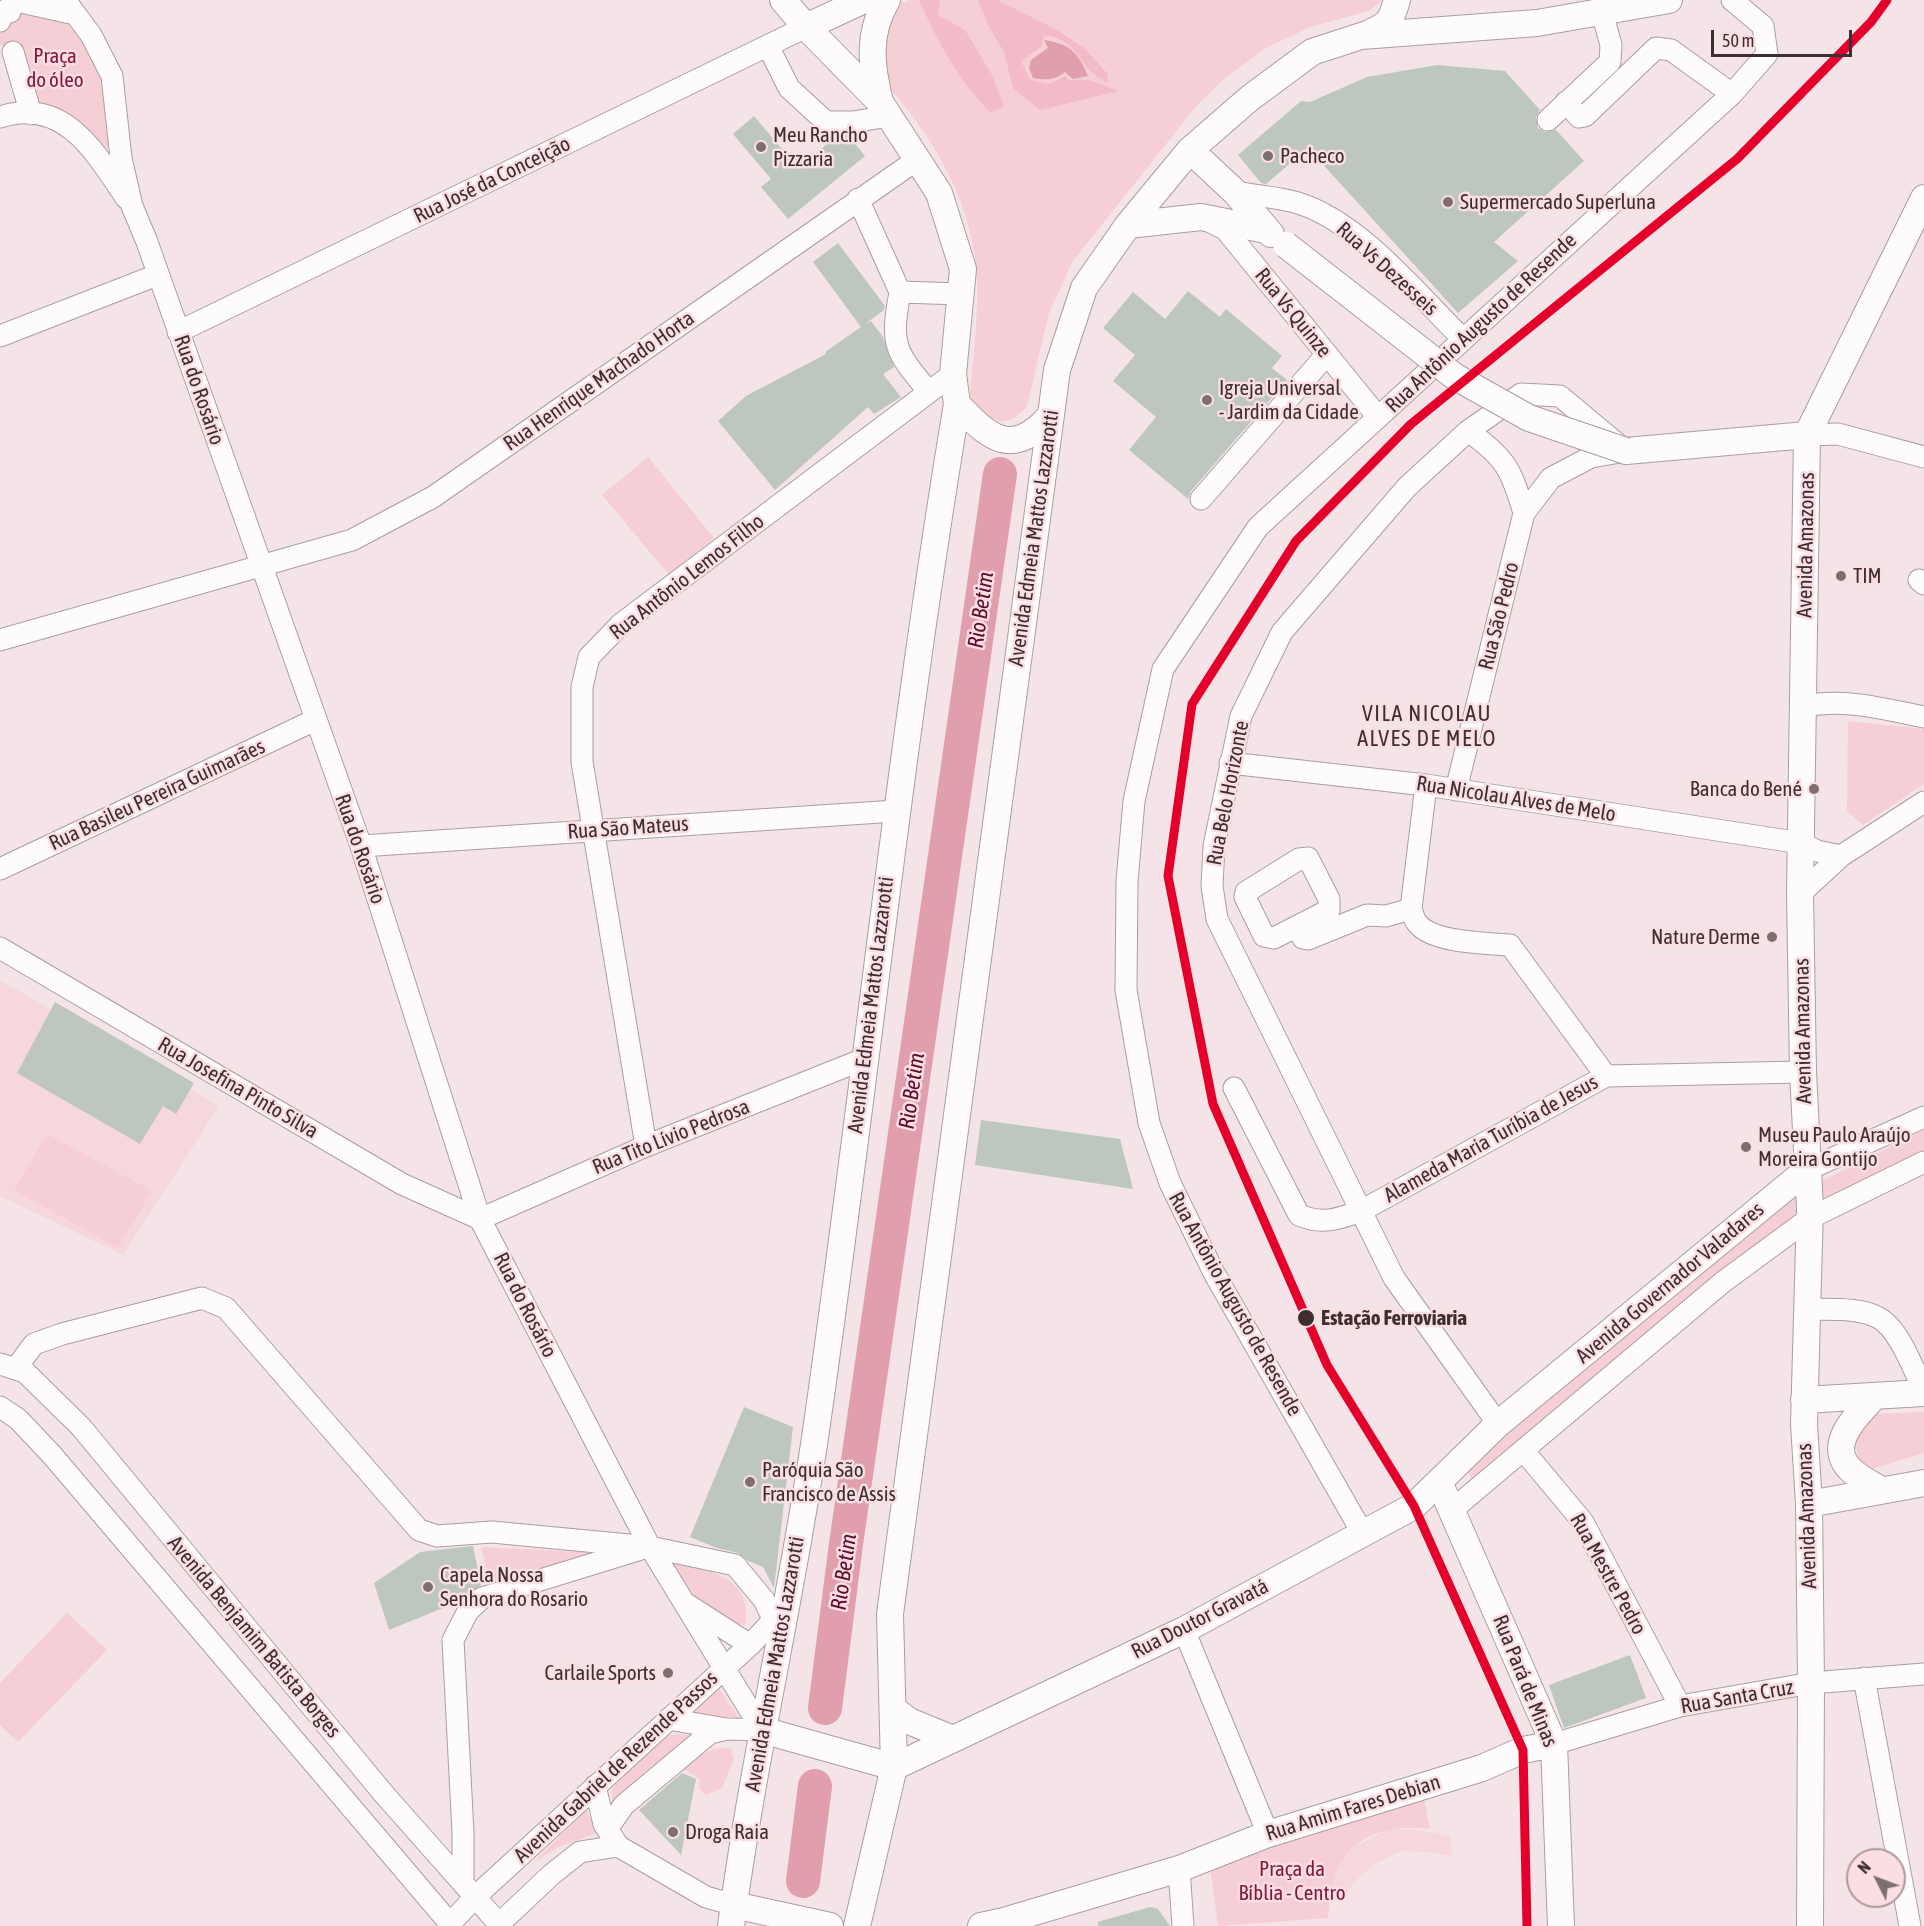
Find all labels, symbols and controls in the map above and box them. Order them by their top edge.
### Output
scale bar [1714,18,1855,56]
text: 50 m [1722,30,1754,51]
park label: Praça do óleo [26,43,84,93]
place label: Meu Rancho Pizzaria [773,122,868,172]
street label: Rua José da Conceição [409,131,575,229]
marker: Meu Rancho Pizzaria [754,140,768,154]
place label: Pacheco [1280,143,1345,169]
marker: Pacheco [1261,149,1275,163]
place label: Supermercado Superluna [1460,189,1656,215]
marker: Supermercado Superluna [1441,195,1455,209]
street label: Rua Vs Dezesseis [1331,217,1443,321]
street label: Rua Antônio Augusto de Resende [1380,228,1582,418]
street label: Rua Vs Quinze [1249,263,1337,363]
street label: Rua Henrique Machado Horta [499,306,699,456]
street label: Rua do Rosário [168,332,230,448]
place label: Igreja Universal - Jardim da Cidade [1219,375,1359,425]
marker: Igreja Universal - Jardim da Cidade [1200,393,1214,407]
street label: Avenida Edmeia Mattos Lazzarotti [1004,408,1064,668]
street label: Avenida Amazonas [1792,472,1820,618]
street label: Rua Antônio Lemos Filho [605,509,769,645]
street label: Rua São Pedro [1473,560,1525,672]
place label: TIM [1853,563,1882,589]
marker: TIM [1834,569,1848,583]
water label: Rio Betim [963,570,999,650]
district label: VILA NICOLAU ALVES DE MELO [1357,701,1497,752]
street label: Rua Belo Horizonte [1202,719,1254,867]
street label: Rua Basileu Pereira Guimarães [45,734,269,856]
street label: Rua Nicolau Alves de Melo [1414,771,1618,827]
place label: Banca do Bené [1690,776,1802,802]
marker: Banca do Bené [1807,782,1821,796]
street label: Rua do Rosário [329,791,391,907]
street label: Rua São Mateus [567,811,689,845]
street label: Avenida Edmeia Mattos Lazzarotti [843,875,899,1135]
place label: Nature Derme [1651,924,1760,950]
marker: Nature Derme [1765,930,1779,944]
street label: Avenida Amazonas [1789,958,1817,1104]
street label: Rua Josefina Pinto Silva [153,1032,323,1144]
water label: Rio Betim [894,1051,930,1131]
street label: Alameda Maria Turíbia de Jesus [1380,1070,1602,1208]
street label: Rua Tito Lívio Pedrosa [589,1094,753,1180]
place label: Museu Paulo Araújo Moreira Gontijo [1758,1122,1911,1172]
marker: Museu Paulo Araújo Moreira Gontijo [1739,1140,1753,1154]
street label: Rua Antônio Augusto de Resende [1163,1188,1307,1420]
street label: Avenida Governador Valadares [1571,1197,1769,1369]
street label: Rua do Rosário [488,1248,562,1362]
place label: Estação Ferroviaria [1321,1305,1467,1331]
marker: Estação Ferroviaria [1296,1308,1316,1328]
street label: Avenida Amazonas [1792,1443,1822,1589]
place label: Paróquia São Francisco de Assis [762,1457,896,1507]
marker: Paróquia São Francisco de Assis [743,1475,757,1489]
street label: Rua Mestre Pedro [1564,1509,1652,1639]
street label: Avenida Benjamim Batista Borges [162,1531,346,1743]
water label: Rio Betim [826,1532,862,1612]
street label: Avenida Edmeia Mattos Lazzarotti [740,1535,810,1793]
place label: Capela Nossa Senhora do Rosario [440,1562,588,1612]
street label: Rua Doutor Gravatá [1127,1574,1273,1664]
marker: Capela Nossa Senhora do Rosario [421,1580,435,1594]
street label: Rua Pará de Minas [1487,1611,1563,1751]
place label: Carlaile Sports [545,1660,656,1686]
street label: Avenida Gabriel de Rezende Passos [509,1666,723,1868]
marker: Carlaile Sports [661,1666,675,1680]
street label: Rua Santa Cruz [1679,1675,1795,1719]
street label: Rua Amim Fares Debian [1263,1769,1443,1847]
place label: Droga Raia [685,1819,769,1845]
marker: Droga Raia [666,1825,680,1839]
north arrow [1846,1848,1906,1908]
park label: Praça da Bíblia - Centro [1238,1856,1346,1906]
text: N [1854,1858,1874,1877]

